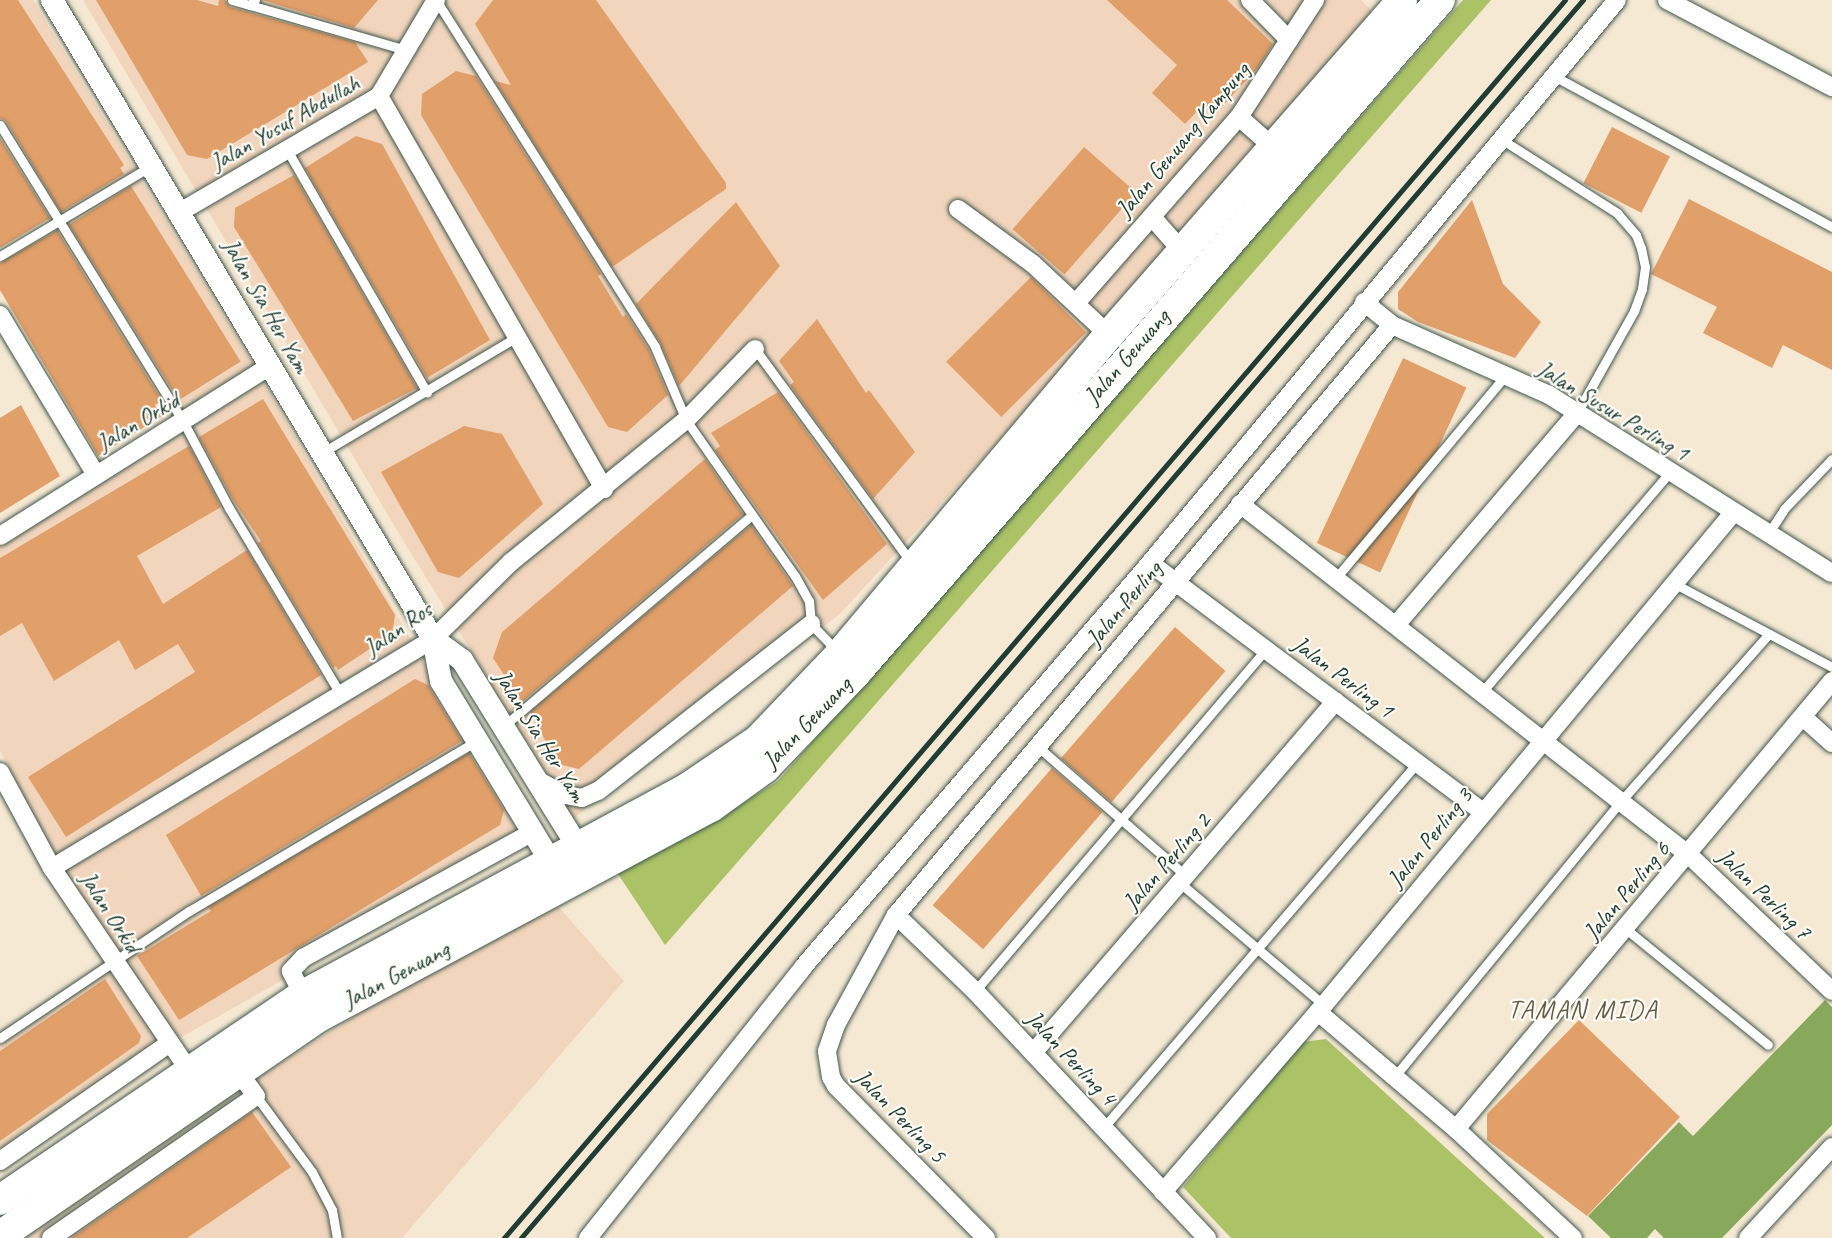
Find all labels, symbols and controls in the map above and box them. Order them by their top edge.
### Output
street label: Jalan Genuang Kampung [1110,56,1256,224]
street label: Jalan Yusuf Abdullah [206,69,364,177]
street label: Jalan Sia Her Yam [216,234,316,378]
street label: Jalan Genuang [1078,304,1176,410]
street label: Jalan Susur Perling 1 [1532,355,1694,467]
street label: Jalan Orkid [92,386,184,458]
street label: Jalan Perling [1080,555,1168,653]
street label: Jalan Ros [358,595,438,663]
street label: Jalan Perling 1 [1287,630,1399,724]
street label: Jalan Sia Her Yam [488,665,592,807]
street label: Jalan Genuang [756,671,858,775]
street label: Jalan Perling 3 [1381,783,1479,893]
street label: Jalan Perling 2 [1117,807,1217,917]
street label: Jalan Perling 6 [1578,836,1676,946]
street label: Jalan Perling 7 [1711,842,1817,946]
street label: Jalan Orkid [73,866,147,958]
street label: Jalan Genuang [338,935,454,1015]
district label: TAMAN MIDA [1509,994,1657,1026]
street label: Jalan Perling 4 [1020,1004,1122,1112]
street label: Jalan Perling 5 [848,1063,952,1169]

